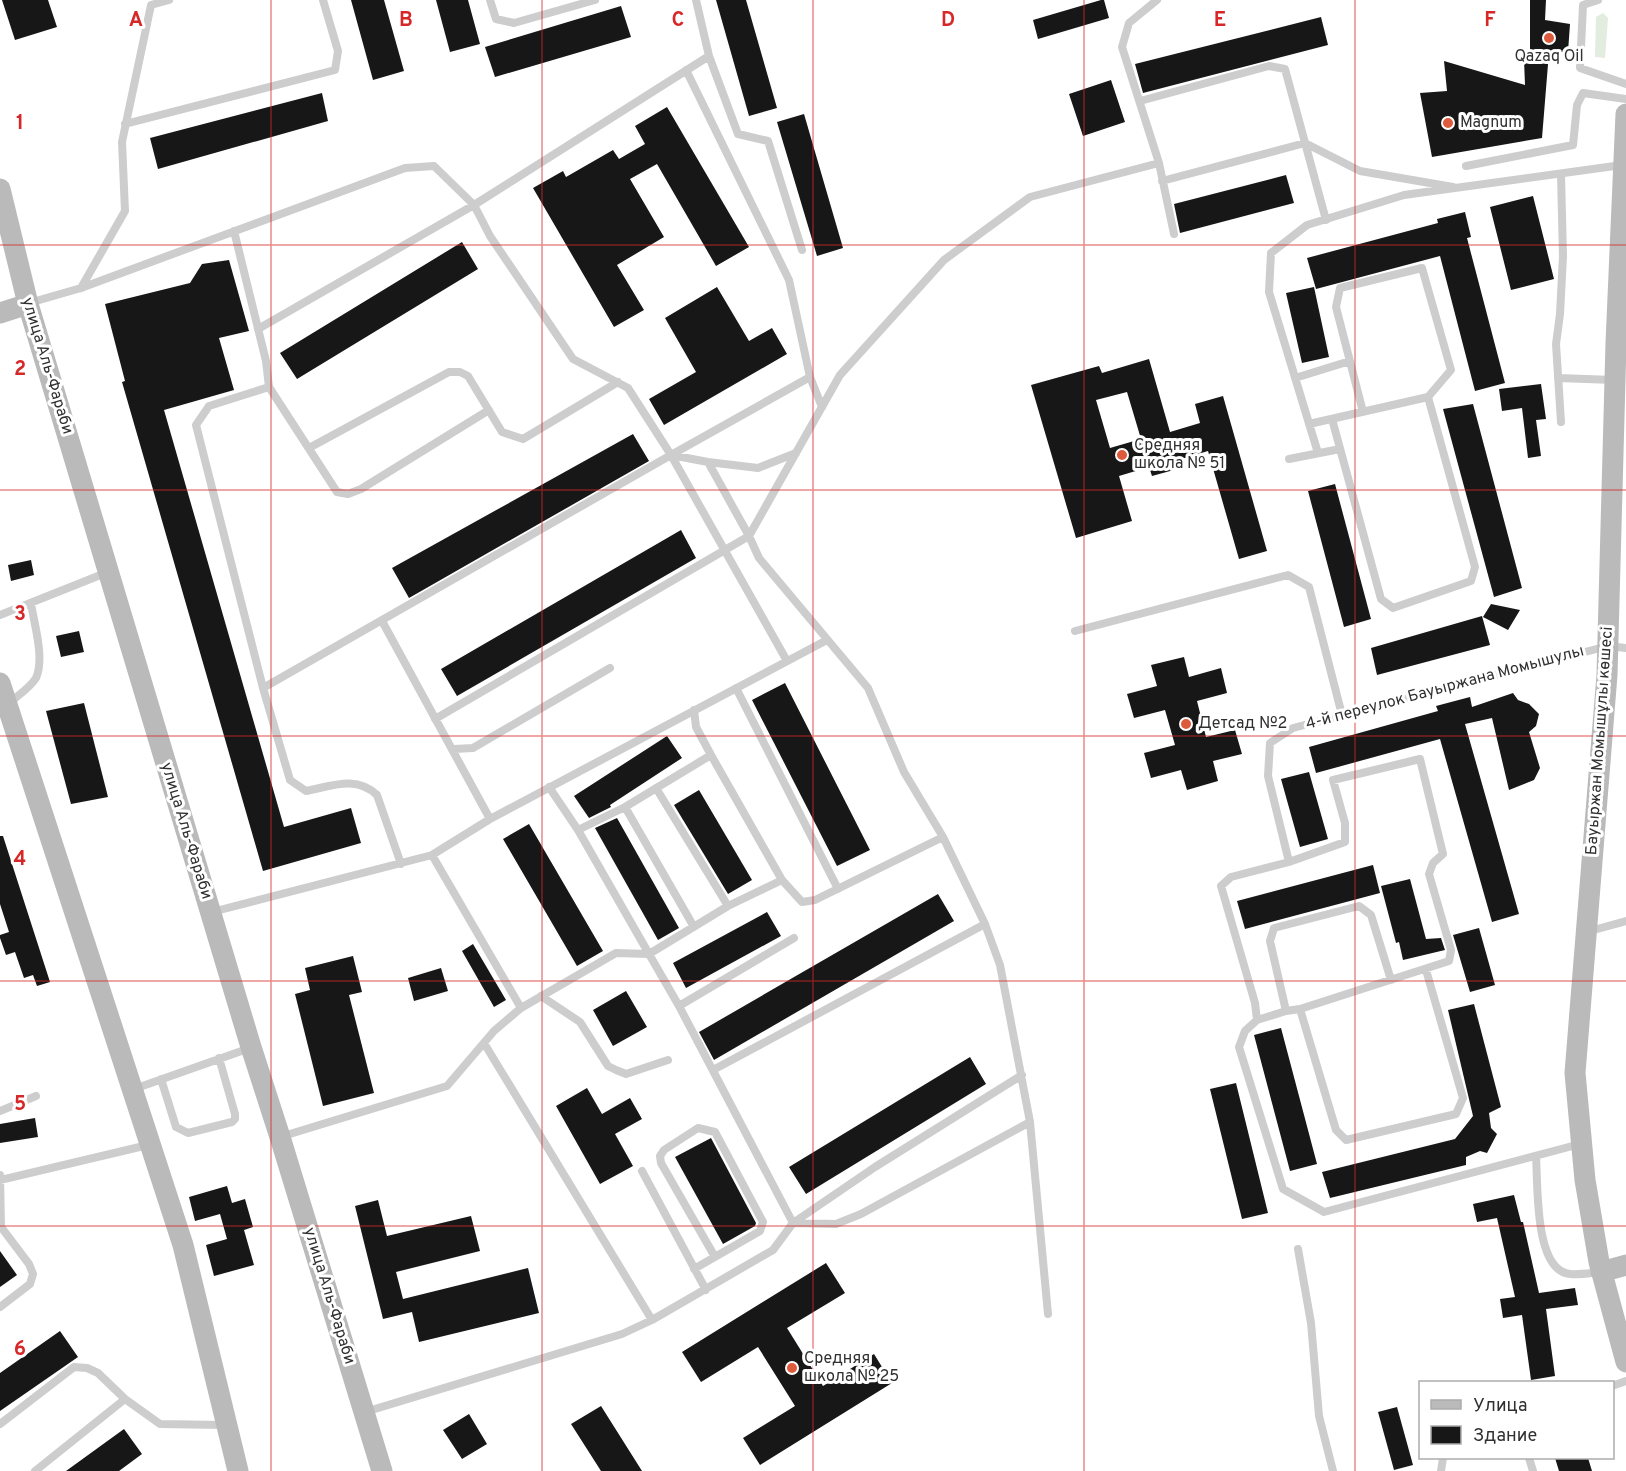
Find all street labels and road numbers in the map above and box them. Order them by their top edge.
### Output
street label: улица Аль-Фараби [17,295,77,437]
street label: Бауыржан Момышұлы көшесі [1582,626,1618,856]
street label: 4-й переулок Бауыржана Момышулы [1304,641,1586,735]
street label: улица Аль-Фараби [156,760,216,902]
street label: улица Аль-Фараби [299,1225,359,1367]

